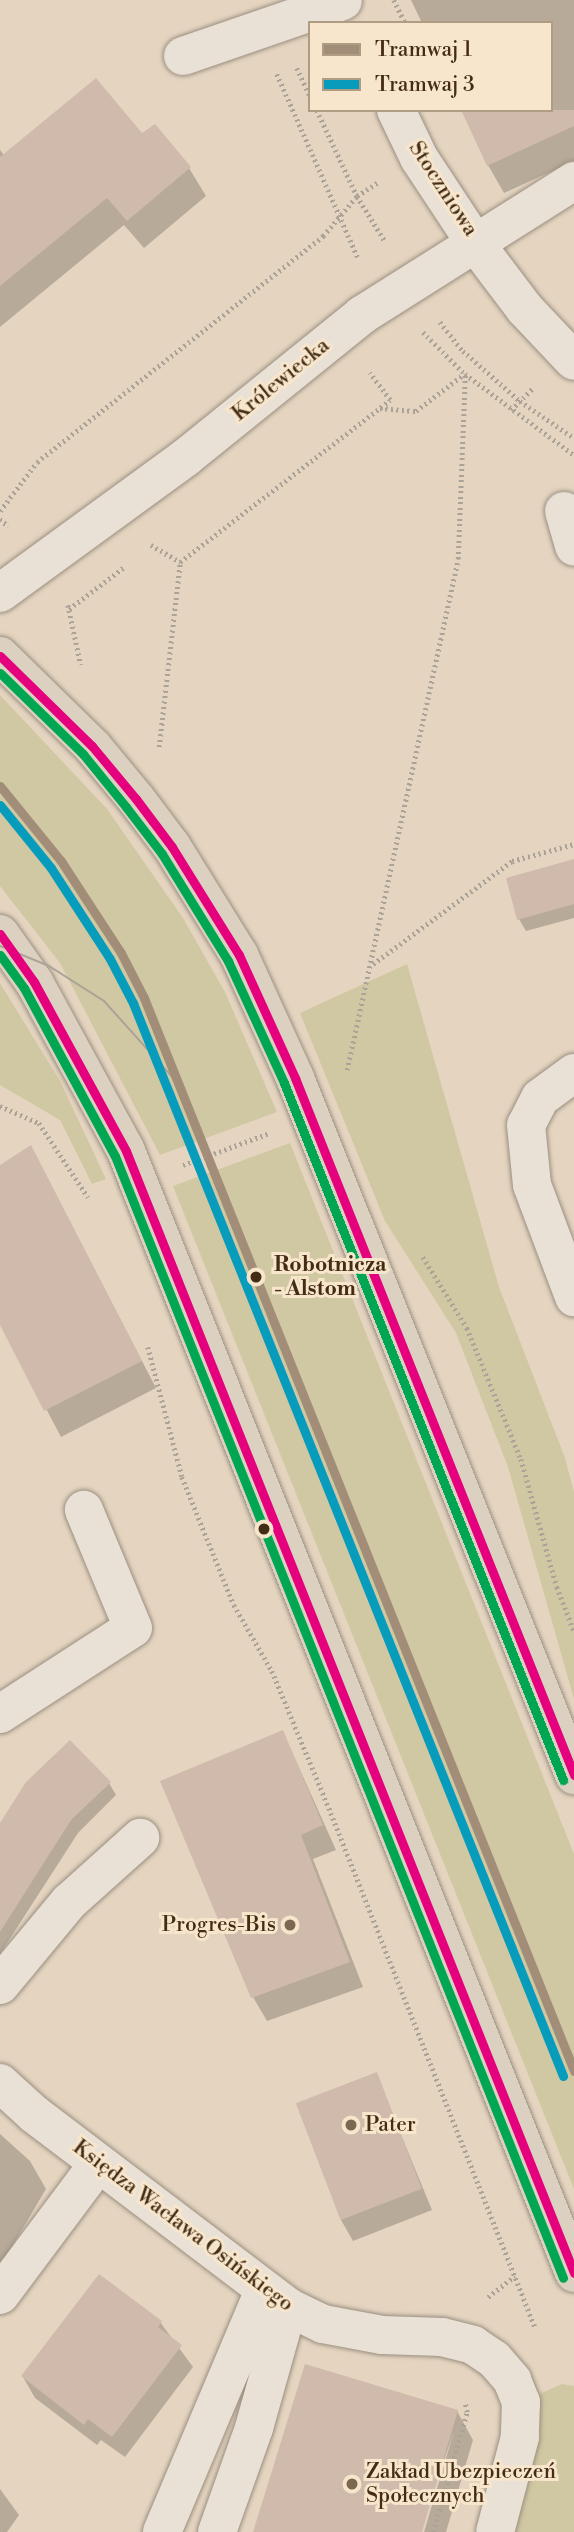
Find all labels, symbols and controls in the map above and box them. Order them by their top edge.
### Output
legend [308,21,553,112]
text: Tramwaj 1 [375,37,472,63]
text: Tramwaj 3 [375,72,475,98]
street label: Stoczniowa [403,137,483,241]
street label: Królewiecka [227,333,335,427]
place label: Robotnicza - Alstom [274,1252,386,1302]
marker: Robotnicza - Alstom [245,1266,267,1288]
unlabelled marker [257,1522,271,1536]
place label: Progres-Bis [162,1912,276,1938]
marker: Progres-Bis [282,1917,298,1933]
place label: Pater [365,2112,416,2138]
marker: Pater [343,2117,359,2133]
street label: Księdza Wacława Osińskiego [68,2135,298,2317]
place label: Zakład Ubezpieczeń Społecznych [366,2459,556,2509]
marker: Zakład Ubezpieczeń Społecznych [344,2476,360,2492]

